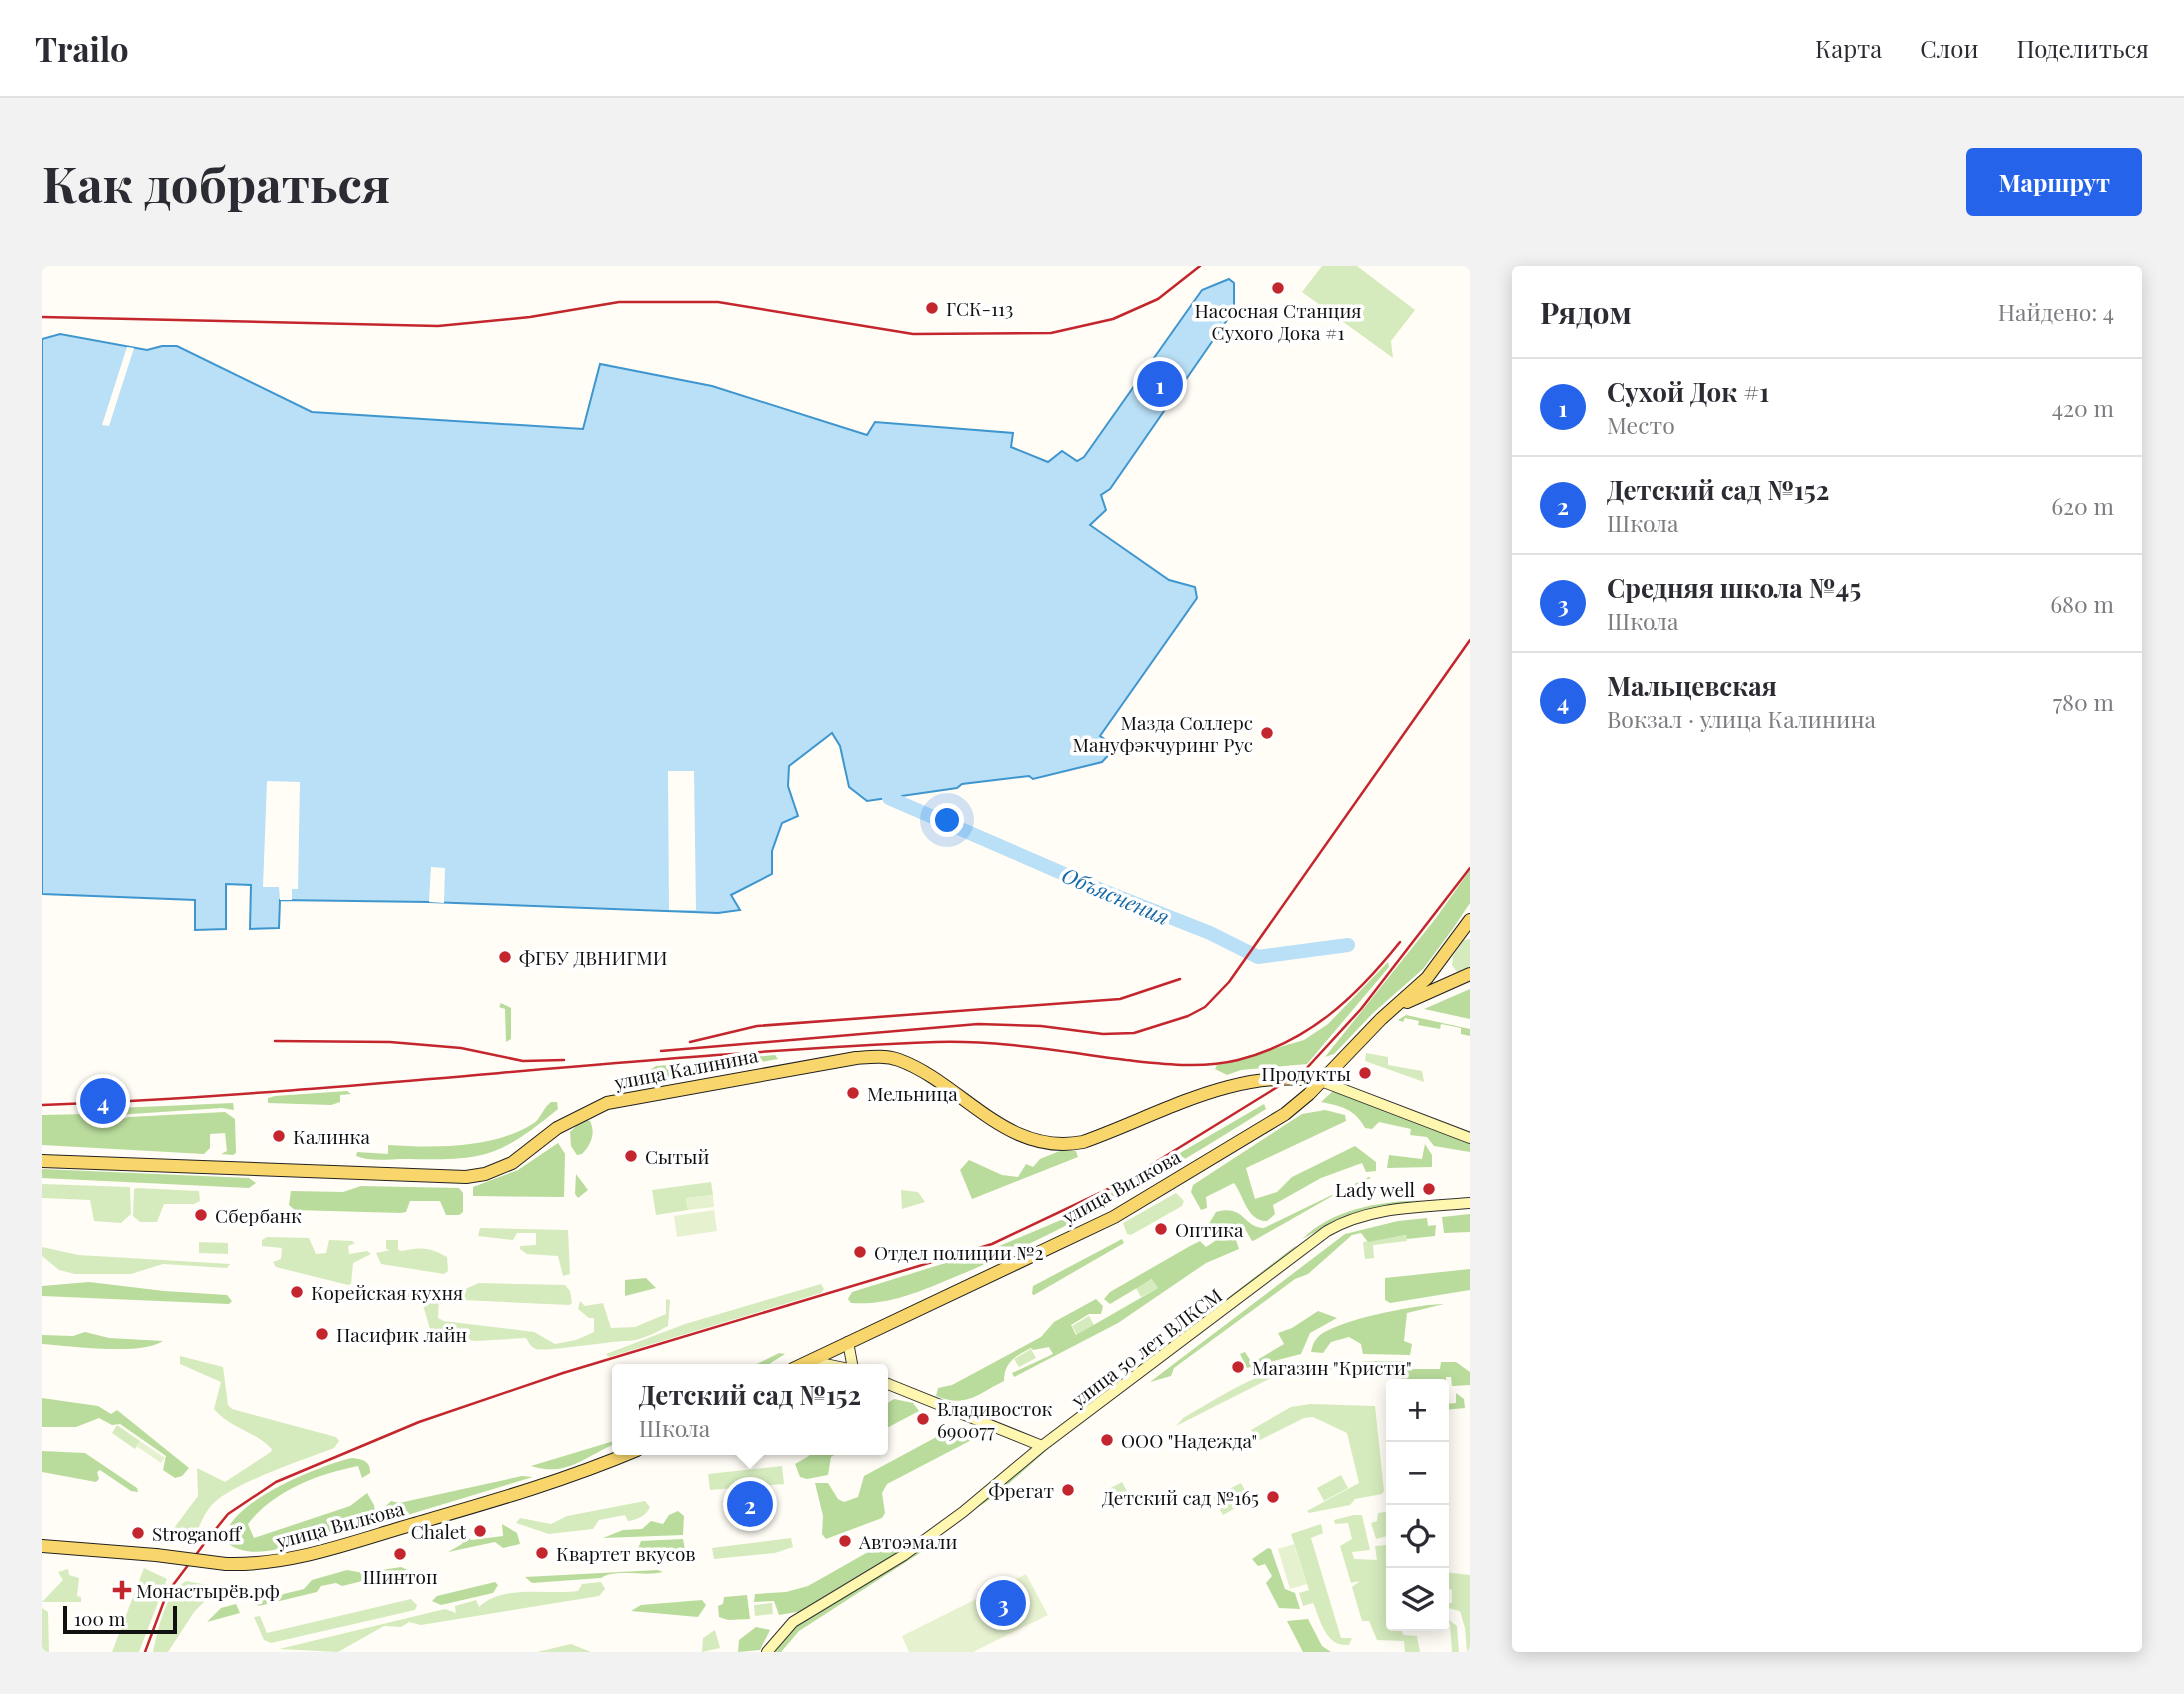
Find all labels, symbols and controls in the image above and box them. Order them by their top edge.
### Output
text: Trailo [35,26,129,70]
text: Карта [1815,32,1882,64]
text: Слои [1920,32,1979,64]
text: Поделиться [2017,32,2149,64]
button: Маршрут [1966,148,2142,216]
text: Как добраться [42,150,390,215]
marker: Насосная Станция Сухого Дока #1 [1270,280,1286,296]
text: Рядом [1540,292,1632,332]
place label: ГСК-113 [946,295,1013,321]
text: Найдено: 4 [1998,296,2114,327]
place label: Насосная Станция Сухого Дока #1 [1194,297,1362,345]
marker: ГСК-113 [924,300,940,316]
pin: 1 [1137,358,1183,410]
text: Сухой Док #1 [1607,374,1769,409]
text: 1 [1559,392,1567,423]
text: 420 m [2052,392,2114,423]
text: Место [1607,409,1675,440]
text: Детский сад №152 [1607,472,1829,507]
text: 2 [1557,490,1569,521]
text: 620 m [2051,490,2114,521]
text: Школа [1607,507,1678,538]
text: Средняя школа №45 [1607,570,1861,605]
text: 3 [1557,588,1569,619]
text: 680 m [2050,588,2114,619]
text: Школа [1607,605,1678,636]
text: Мальцевская [1607,668,1777,703]
text: 4 [1557,686,1569,717]
text: 780 m [2053,686,2114,717]
text: Вокзал · улица Калинина [1607,703,1876,734]
place label: Мазда Соллерс Мануфэкчуринг Рус [1073,709,1253,757]
marker: Мазда Соллерс Мануфэкчуринг Рус [1259,725,1275,741]
your location [930,803,964,837]
water label: Объяснения [1058,860,1174,930]
place label: ФГБУ ДВНИГМИ [519,944,668,970]
marker: ФГБУ ДВНИГМИ [497,949,513,965]
street label: улица Калинина [611,1041,760,1095]
place label: Продукты [1261,1060,1351,1086]
marker: Продукты [1357,1065,1373,1081]
pin: 4 [80,1075,126,1127]
place label: Мельница [867,1080,958,1106]
marker: Мельница [845,1085,861,1101]
place label: Калинка [293,1123,370,1149]
marker: Калинка [271,1128,287,1144]
place label: Сытый [645,1143,709,1169]
street label: улица Вилкова [1056,1143,1185,1230]
marker: Сытый [623,1148,639,1164]
place label: Lady well [1335,1176,1416,1202]
marker: Lady well [1421,1181,1437,1197]
place label: Сбербанк [215,1202,302,1228]
marker: Сбербанк [193,1207,209,1223]
place label: Оптика [1175,1216,1244,1242]
marker: Оптика [1153,1221,1169,1237]
place label: Отдел полиции №2 [874,1239,1044,1265]
marker: Отдел полиции №2 [852,1244,868,1260]
place label: Корейская кухня [311,1279,463,1305]
street label: улица 50 лет ВЛКСМ [1065,1282,1227,1413]
marker: Корейская кухня [289,1284,305,1300]
place label: Пасифик лайн [336,1321,468,1347]
marker: Пасифик лайн [314,1326,330,1342]
place label: Магазин "Кристи" [1252,1354,1412,1380]
marker: Магазин "Кристи" [1230,1359,1246,1375]
popup [612,1364,888,1455]
text: Детский сад №152 [639,1377,861,1412]
map controls [1386,1379,1449,1631]
button: + [1386,1379,1449,1442]
place label: Владивосток 690077 [937,1395,1053,1443]
marker: Владивосток 690077 [915,1411,931,1427]
text: Школа [639,1412,710,1443]
place label: ООО "Надежда" [1121,1427,1257,1453]
marker: ООО "Надежда" [1099,1432,1115,1448]
button: − [1386,1442,1449,1505]
place label: Фрегат [988,1477,1054,1503]
pin: 2 [727,1478,773,1530]
marker: Фрегат [1060,1482,1076,1498]
place label: Детский сад №165 [1102,1484,1259,1510]
marker: Детский сад №165 [1265,1489,1281,1505]
street label: улица Вилкова [272,1494,407,1554]
button: locate [1386,1505,1449,1568]
place label: Chalet [411,1518,466,1544]
place label: Stroganoff [152,1520,243,1546]
marker: Chalet [472,1523,488,1539]
marker: Stroganoff [130,1525,146,1541]
place label: Автоэмали [858,1528,957,1554]
marker: Автоэмали [837,1533,853,1549]
place label: Квартет вкусов [556,1540,696,1566]
marker: Квартет вкусов [534,1545,550,1561]
marker: Шинтоп [392,1546,408,1562]
place label: Шинтоп [362,1563,438,1589]
button: layers [1386,1568,1449,1631]
place label: Монастырёв.рф [136,1577,280,1603]
pin: 3 [980,1577,1026,1629]
marker: Монастырёв.рф [114,1582,130,1598]
scale bar [63,1603,177,1635]
text: 100 m [74,1605,125,1631]

